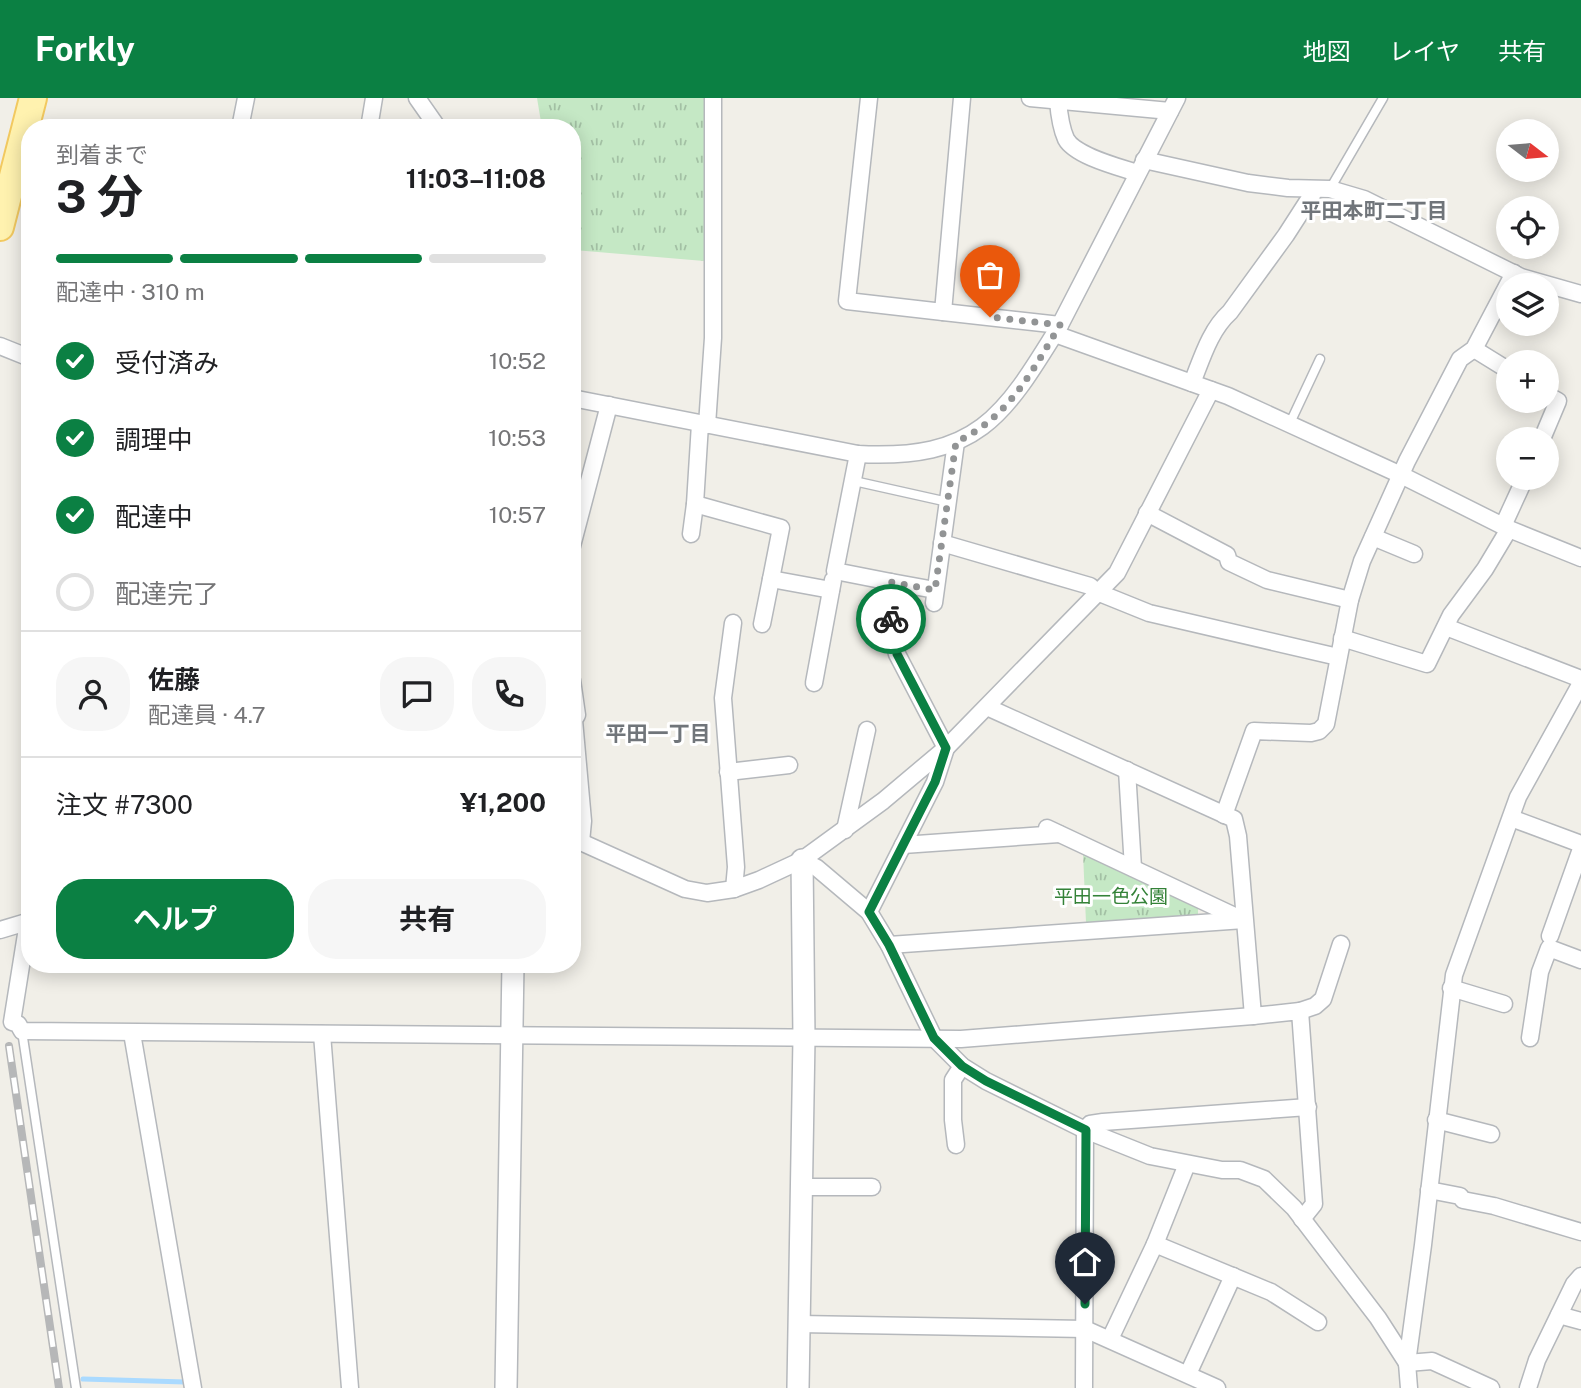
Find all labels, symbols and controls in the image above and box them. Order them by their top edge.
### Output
text: Forkly [35,30,135,68]
text: 地図 [1303,37,1351,65]
text: レイヤ [1389,37,1460,65]
text: 共有 [1498,37,1546,65]
north arrow [1496,119,1559,182]
map controls [1496,119,1559,490]
text: 到着まで [56,141,148,168]
text: 11:03–11:08 [406,163,546,194]
text: 3 分 [56,169,143,223]
button: locate [1496,196,1559,259]
district label: 平田本町二丁目 [1301,198,1448,223]
pin [960,245,1020,317]
icon: bag [971,256,1009,294]
button: layers [1496,273,1559,336]
text: 配達中 · 310 m [56,278,205,305]
icon: check [56,342,94,380]
text: 受付済み [115,347,219,378]
text: 10:52 [489,347,546,374]
button: + [1496,350,1559,413]
icon: check [56,419,94,457]
text: 調理中 [115,424,193,455]
text: 10:53 [488,424,546,451]
button: − [1496,427,1559,490]
icon: check [56,496,94,534]
text: 配達中 [115,501,193,532]
text: 10:57 [489,501,546,528]
text: 配達完了 [115,578,219,609]
courier [856,584,926,654]
icon: bike [872,600,910,638]
button: person [56,657,130,731]
button: chat [380,657,454,731]
button: phone [472,657,546,731]
text: 佐藤 [148,664,200,695]
text: 配達員 · 4.7 [148,701,266,728]
district label: 平田一丁目 [606,721,711,746]
text: ¥1,200 [460,787,546,818]
text: 注文 #7300 [56,789,193,820]
button: ヘルプ [56,879,294,959]
button: 共有 [308,879,546,959]
park label: 平田一色公園 [1054,885,1168,907]
pin [1055,1232,1115,1304]
icon: home [1066,1243,1104,1281]

